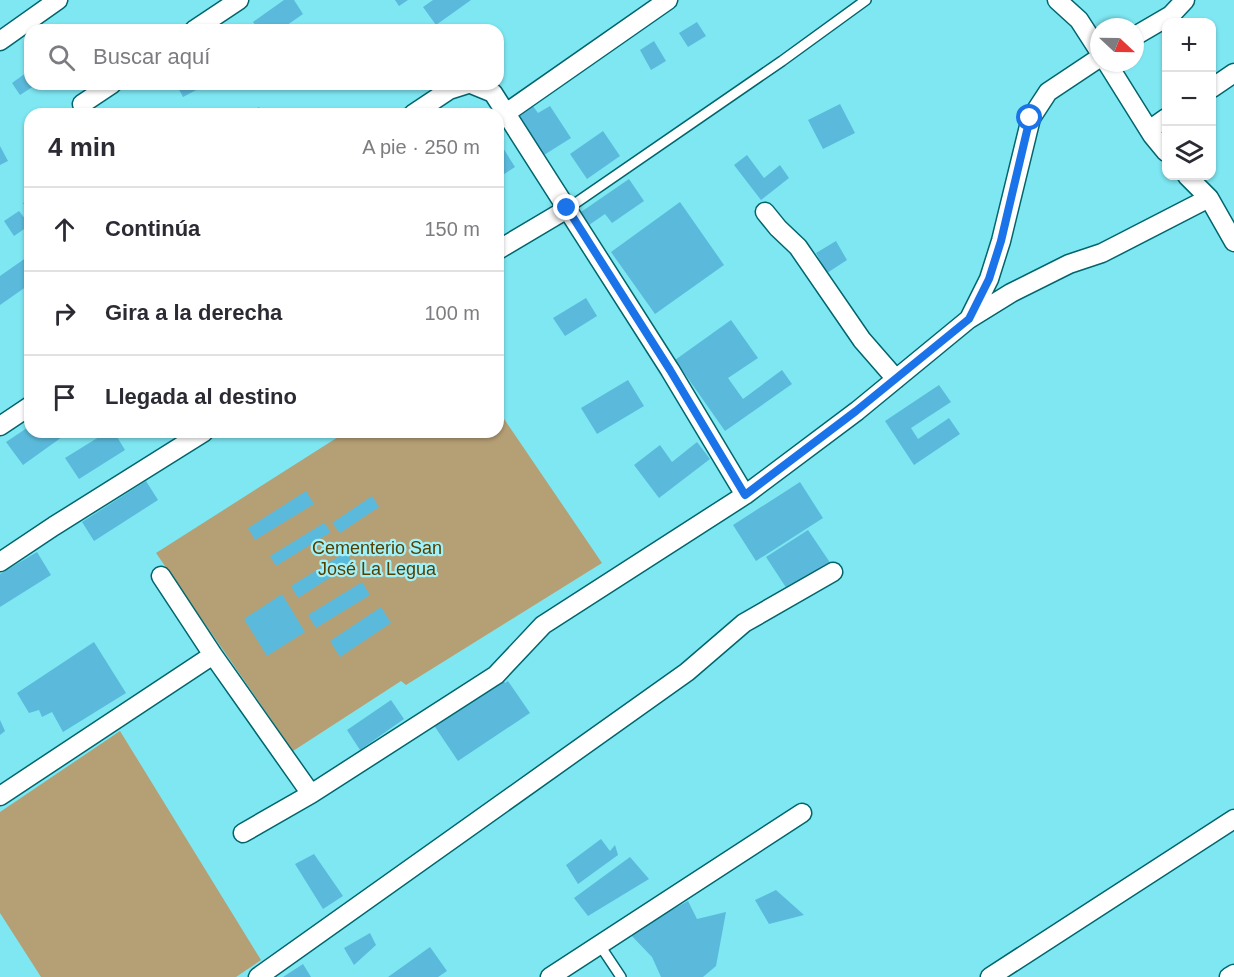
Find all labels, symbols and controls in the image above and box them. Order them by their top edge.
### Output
north arrow [1090,18,1144,72]
map controls [1162,18,1216,180]
button: + [1162,18,1216,72]
search box [24,24,504,90]
icon: search [45,41,78,74]
text: Buscar aquí [93,44,210,69]
button: − [1162,72,1216,126]
route start [1016,104,1042,130]
button: layers [1162,126,1216,180]
text: 4 min [48,132,116,162]
text: A pie · 250 m [362,136,480,158]
route end [553,194,579,220]
icon: ahead [48,213,81,246]
text: Continúa [105,216,200,241]
text: 150 m [424,218,480,240]
icon: right [48,297,81,330]
text: Gira a la derecha [105,300,282,325]
text: 100 m [424,302,480,324]
icon: arrive [48,381,81,414]
text: Llegada al destino [105,384,297,409]
park label: Cementerio San José La Legua [312,538,442,579]

